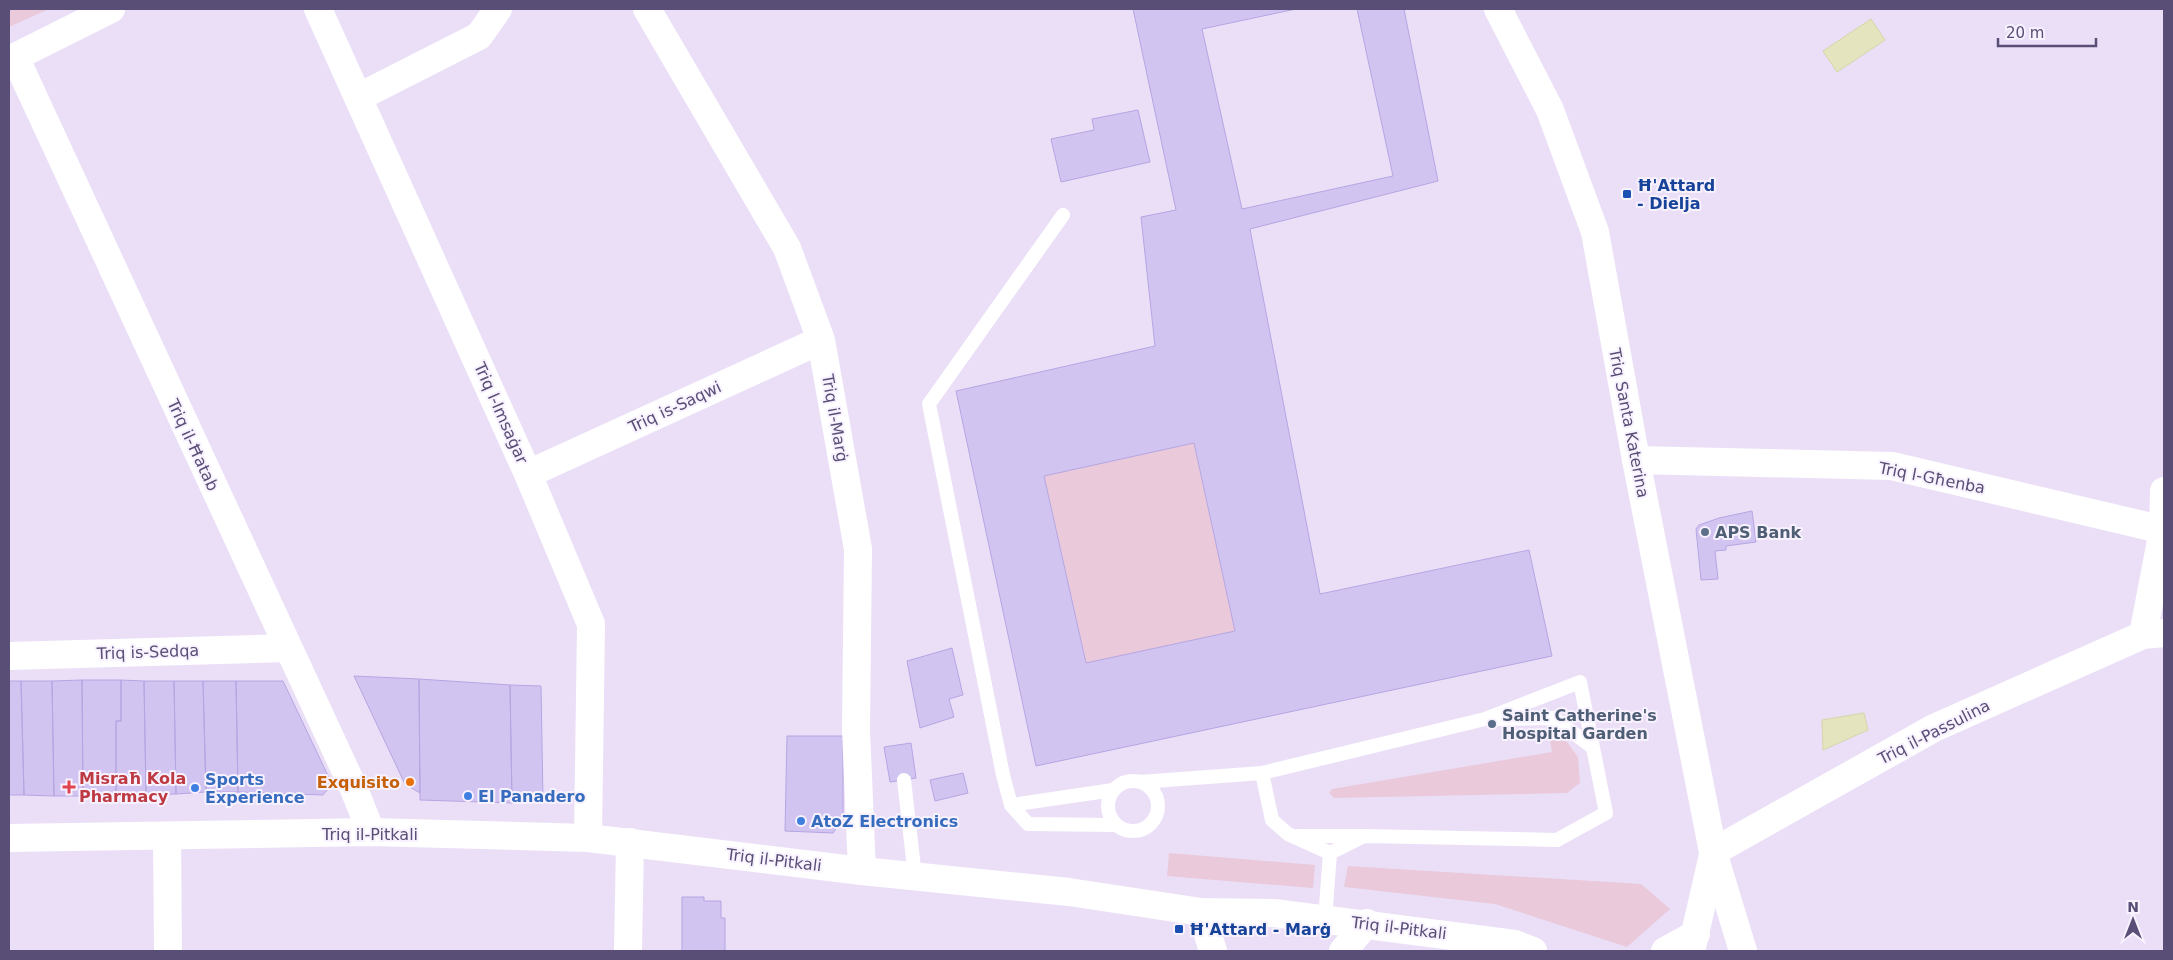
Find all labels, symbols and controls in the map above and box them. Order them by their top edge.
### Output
scale bar [1998,15,2096,47]
text: 20 m [2006,24,2044,42]
place label: Ħ'Attard - Dielja [1637,176,1715,213]
marker: Ħ'Attard - Dielja [1621,188,1633,200]
street label: Triq Santa Katerina [1605,346,1653,499]
street label: Triq l-Imsaġar [470,358,532,467]
street label: Triq il-Marġ [818,372,852,463]
street label: Triq is-Saqwi [625,377,724,437]
street label: Triq il-Ħatab [163,395,223,494]
street label: Triq l-Għenba [1876,458,1987,498]
place label: APS Bank [1715,523,1802,542]
marker: APS Bank [1699,526,1711,538]
street label: Triq is-Sedqa [96,641,199,663]
street label: Triq il-Passulina [1874,696,1993,769]
place label: Saint Catherine's Hospital Garden [1502,706,1657,743]
marker: Saint Catherine's Hospital Garden [1486,718,1498,730]
place label: Misraħ Kola Pharmacy [79,769,186,806]
place label: Sports Experience [205,770,305,807]
place label: Exquisito [317,773,400,792]
marker: Exquisito [404,776,416,788]
marker: Misraħ Kola Pharmacy [63,781,75,793]
marker: Sports Experience [189,782,201,794]
place label: El Panadero [478,787,585,806]
marker: El Panadero [462,790,474,802]
place label: AtoZ Electronics [811,812,958,831]
marker: AtoZ Electronics [795,815,807,827]
street label: Triq il-Pitkali [321,825,418,844]
street label: Triq il-Pitkali [724,845,823,875]
north arrow [2108,895,2158,945]
text: N [2127,899,2139,915]
street label: Triq il-Pitkali [1349,913,1448,943]
place label: Ħ'Attard - Marġ [1189,920,1331,939]
marker: Ħ'Attard - Marġ [1173,923,1185,935]

